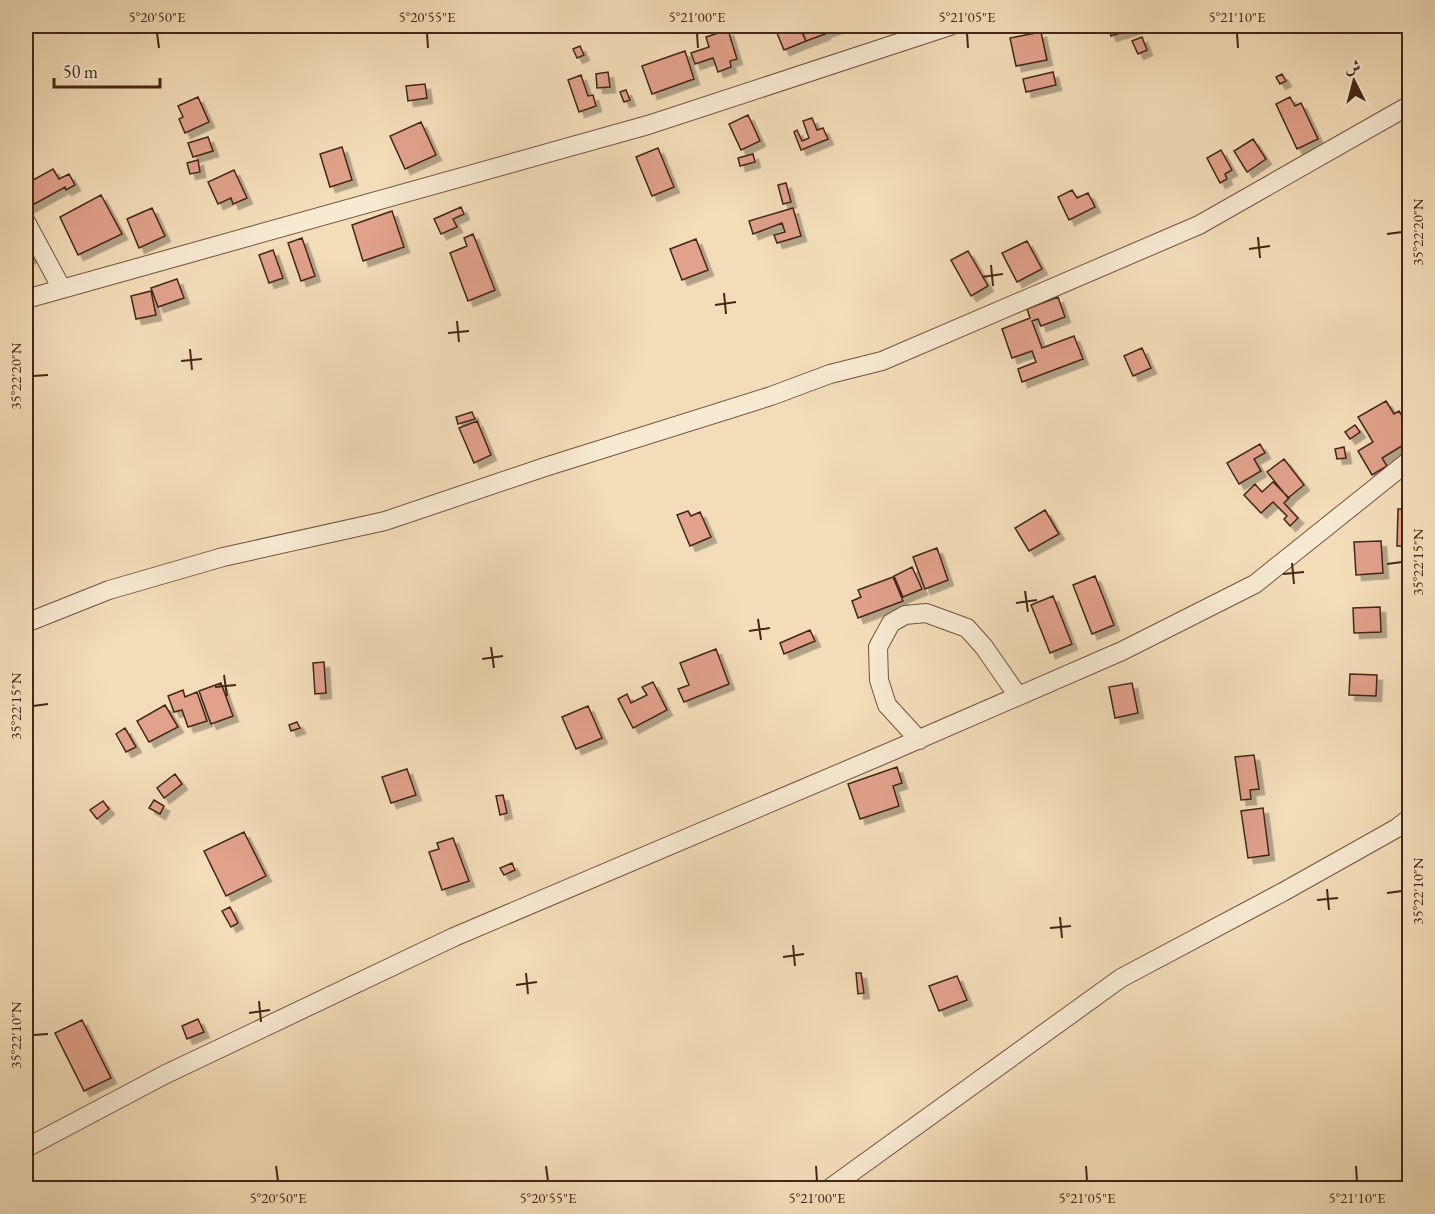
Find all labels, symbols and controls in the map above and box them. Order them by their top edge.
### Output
text: 5°20'50"E [129,7,186,26]
text: 5°20'55"E [399,7,456,26]
text: 5°21'00"E [669,7,726,26]
text: 5°21'05"E [939,7,996,26]
text: 5°21'10"E [1209,7,1266,26]
scale bar [54,51,160,89]
north arrow [1324,51,1384,111]
text: ش [1343,55,1361,78]
text: 50 m [63,60,98,83]
text: 35°22'20"N [1408,198,1427,266]
text: 35°22'20"N [6,342,25,410]
text: 35°22'15"N [1408,528,1427,596]
text: 35°22'15"N [6,672,25,740]
text: 35°22'10"N [1408,857,1427,925]
text: 35°22'10"N [6,1001,25,1069]
text: 5°20'50"E [250,1188,307,1207]
text: 5°20'55"E [520,1188,577,1207]
text: 5°21'00"E [789,1188,846,1207]
text: 5°21'05"E [1059,1188,1116,1207]
text: 5°21'10"E [1329,1188,1386,1207]

